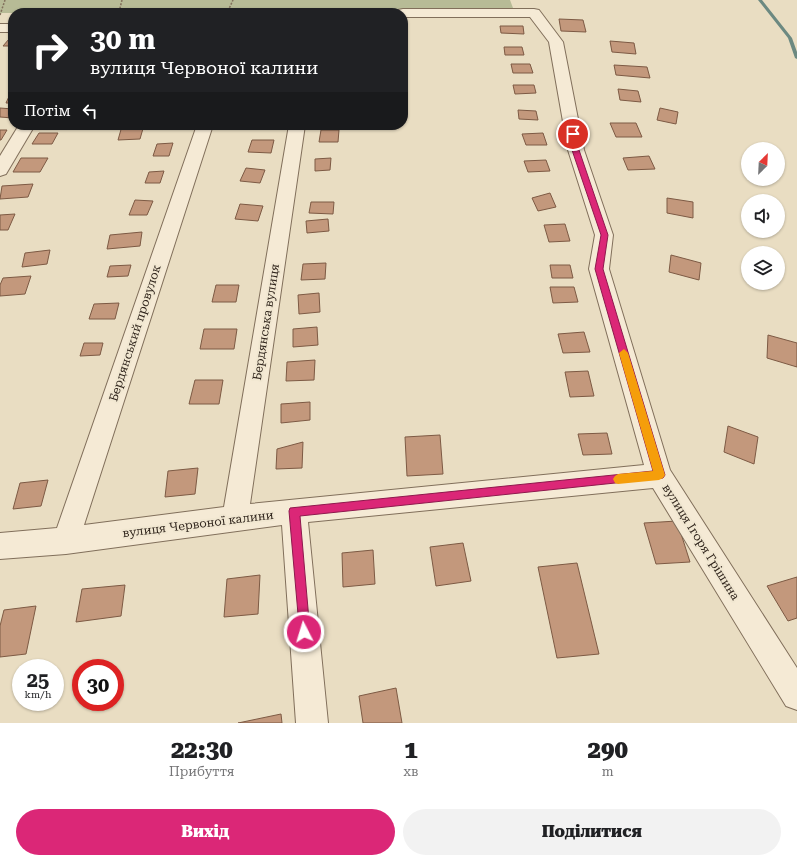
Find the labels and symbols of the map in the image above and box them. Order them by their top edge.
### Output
pin [556,117,590,151]
north arrow [741,142,785,186]
street label: Бердянський провулок [106,262,164,403]
street label: Бердянська вулиця [250,263,282,381]
street label: вулиця Ігоря Грішина [659,481,743,603]
street label: вулиця Червоної калини [122,508,274,540]
position arrow [283,611,325,653]
speed limit sign: 30 [72,659,124,711]

